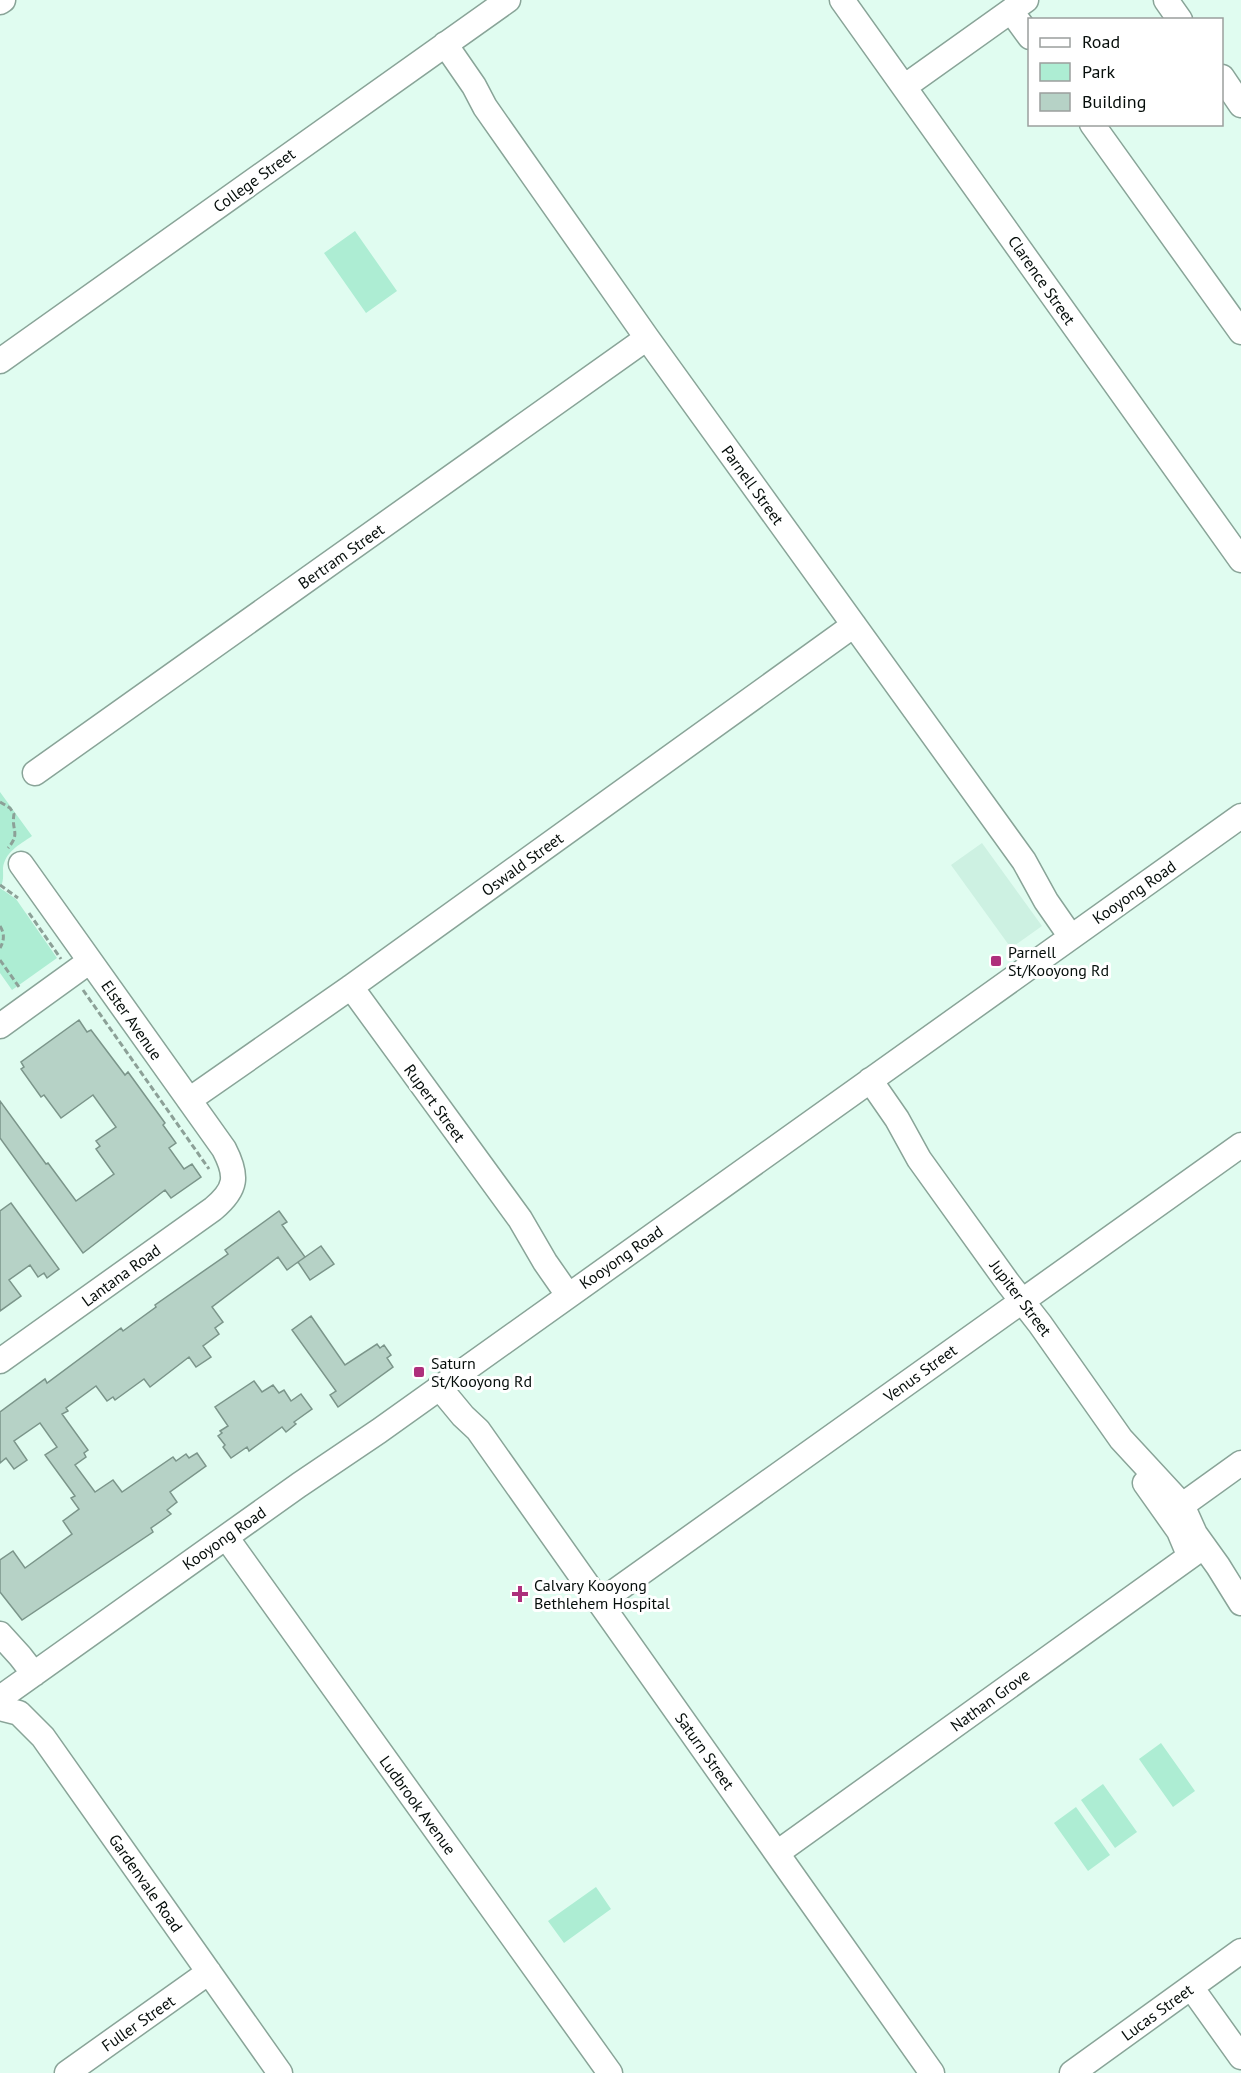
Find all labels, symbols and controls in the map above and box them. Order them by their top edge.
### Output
legend [1028,18,1223,126]
text: Road [1082,30,1120,53]
text: Park [1082,60,1115,83]
text: Building [1082,90,1146,113]
street label: College Street [209,143,299,216]
street label: Clarence Street [1004,232,1080,329]
street label: Parnell Street [718,441,789,529]
street label: Bertram Street [294,519,388,593]
street label: Oswald Street [477,827,567,900]
street label: Kooyong Road [1088,856,1180,928]
place label: Parnell St/Kooyong Rd [1008,942,1109,980]
marker: Parnell St/Kooyong Rd [989,954,1003,968]
street label: Elster Avenue [97,976,167,1064]
street label: Rupert Street [400,1060,470,1146]
street label: Kooyong Road [575,1221,667,1293]
street label: Lantana Road [78,1240,164,1310]
street label: Jupiter Street [985,1255,1056,1340]
street label: Venus Street [879,1339,961,1407]
place label: Saturn St/Kooyong Rd [431,1353,532,1391]
marker: Saturn St/Kooyong Rd [412,1365,426,1379]
street label: Kooyong Road [178,1502,270,1574]
place label: Calvary Kooyong Bethlehem Hospital [534,1575,670,1613]
marker: Calvary Kooyong Bethlehem Hospital [511,1585,529,1603]
street label: Nathan Grove [946,1665,1034,1735]
street label: Saturn Street [671,1708,739,1794]
street label: Ludbrook Avenue [375,1752,461,1858]
street label: Gardenvale Road [105,1830,187,1936]
street label: Lucas Street [1117,1979,1197,2045]
street label: Fuller Street [97,1990,179,2056]

